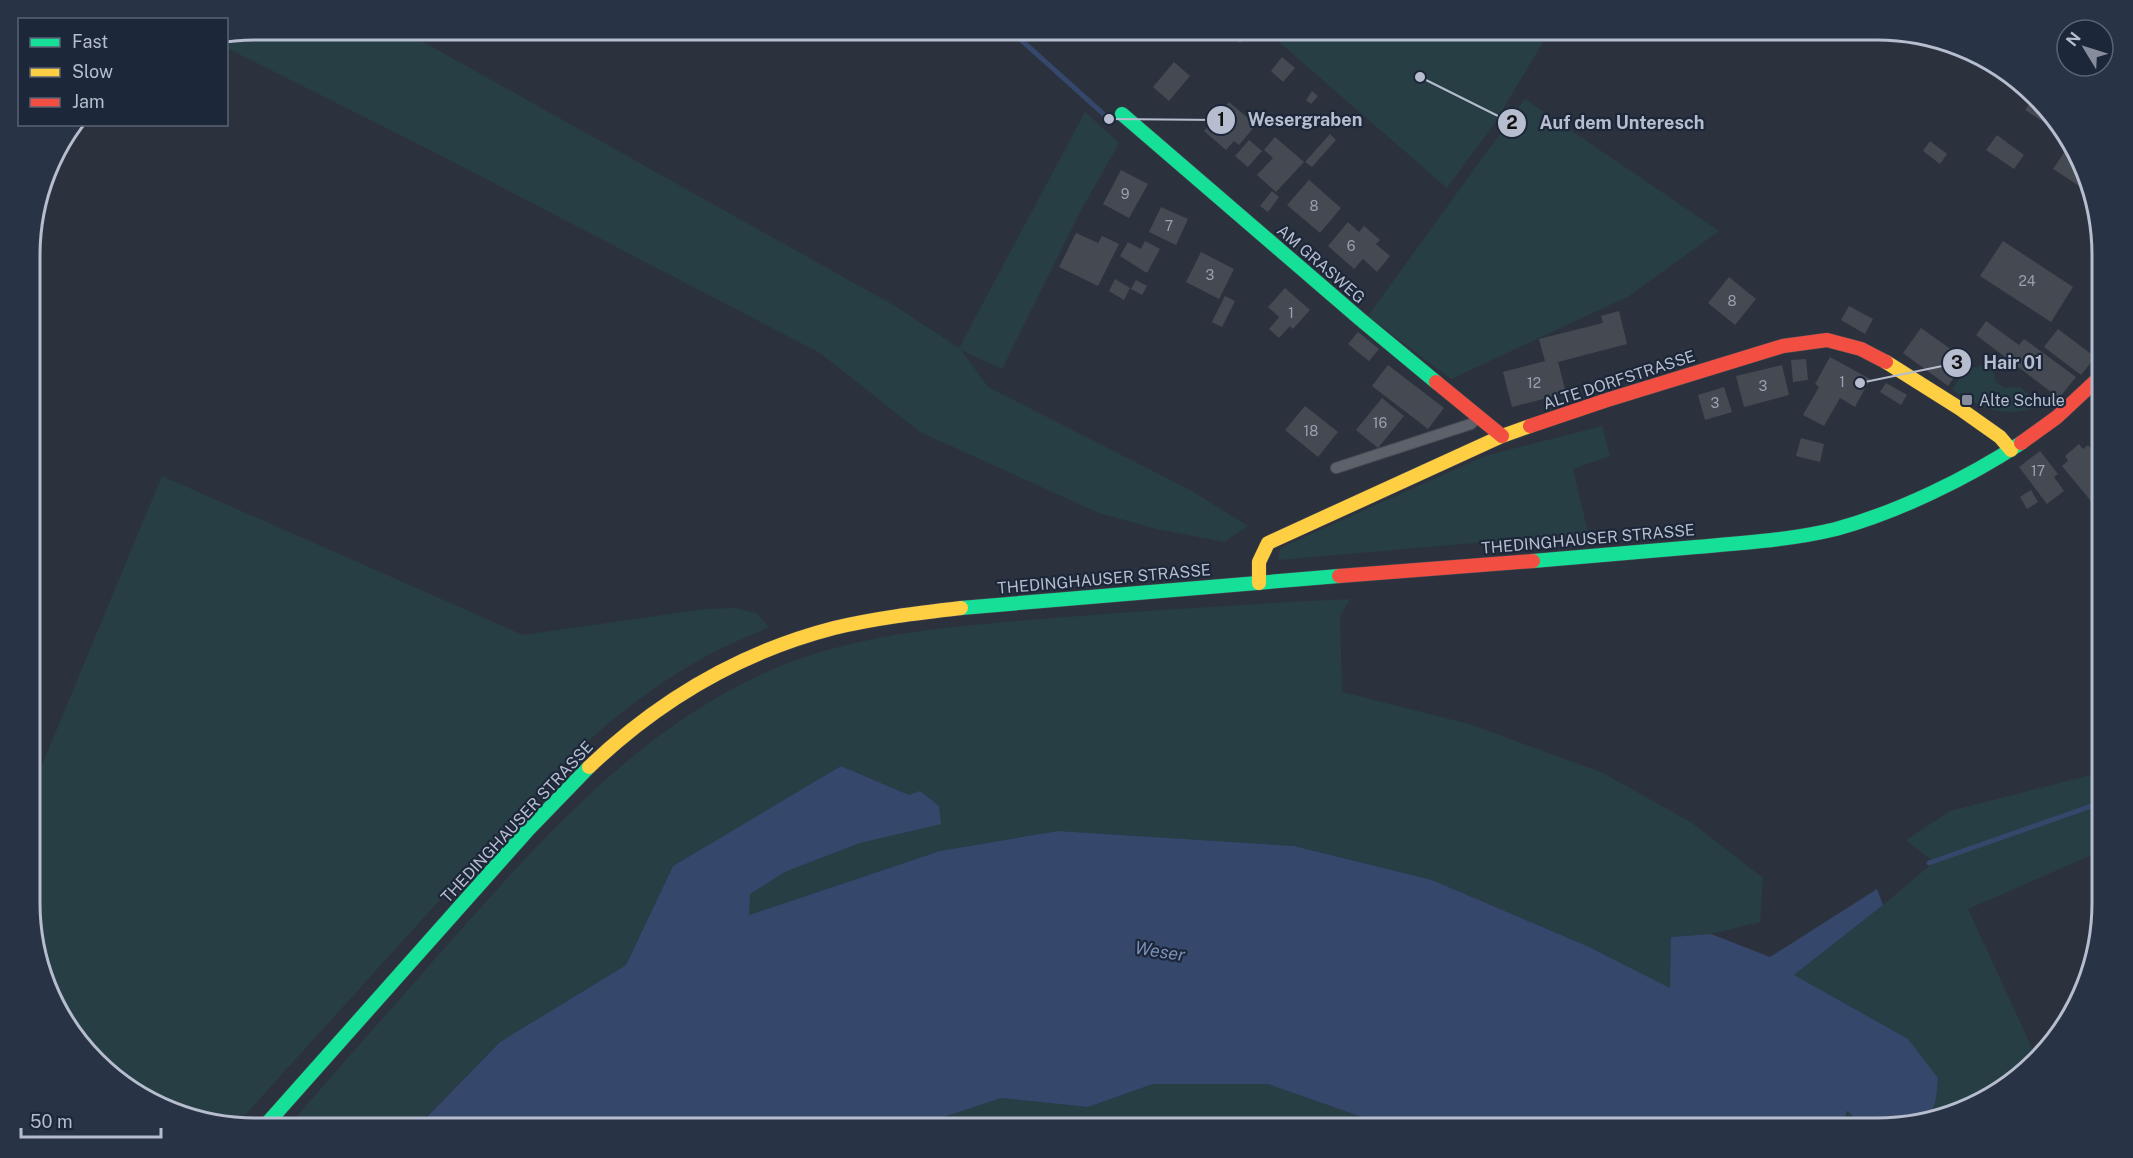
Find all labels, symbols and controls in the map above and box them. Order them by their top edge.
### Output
legend [18,18,228,126]
north arrow [2055,18,2115,78]
text: N [2062,28,2085,50]
text: Fast [72,31,108,52]
text: Slow [72,61,113,82]
text: Jam [72,91,105,112]
callout: Wesergraben [1206,102,1374,138]
callout: Auf dem Unteresch [1497,105,1716,141]
text: 1 [1217,109,1225,130]
text: Wesergraben [1248,109,1362,130]
text: 2 [1506,112,1518,133]
text: Auf dem Unteresch [1540,112,1704,133]
house number: 9 [1121,186,1130,202]
house number: 8 [1309,198,1319,214]
house number: 7 [1165,218,1173,234]
street label: AM GRASWEG [1273,221,1369,307]
house number: 6 [1347,238,1356,254]
house number: 3 [1206,267,1215,283]
house number: 24 [2018,273,2036,289]
house number: 8 [1727,293,1737,309]
house number: 1 [1288,305,1294,321]
callout: Hair 01 [1942,345,2055,381]
street label: ALTE DORFSTRASSE [1541,346,1697,414]
text: 3 [1951,352,1963,373]
text: Hair 01 [1983,352,2043,373]
house number: 1 [1839,374,1845,390]
house number: 12 [1527,375,1541,391]
house number: 3 [1759,378,1768,394]
place label: Alte Schule [1979,391,2065,410]
marker: Alte Schule [1960,393,1974,407]
house number: 3 [1711,395,1720,411]
house number: 16 [1373,415,1387,431]
house number: 18 [1304,423,1318,439]
house number: 17 [2031,463,2045,479]
street label: THEDINGHAUSER STRASSE [1480,520,1696,558]
street label: THEDINGHAUSER STRASSE [996,560,1212,598]
street label: THEDINGHAUSER STRASSE [437,737,597,907]
water label: Weser [1133,937,1187,965]
scale bar [21,1101,160,1139]
text: 50 m [30,1111,73,1132]

